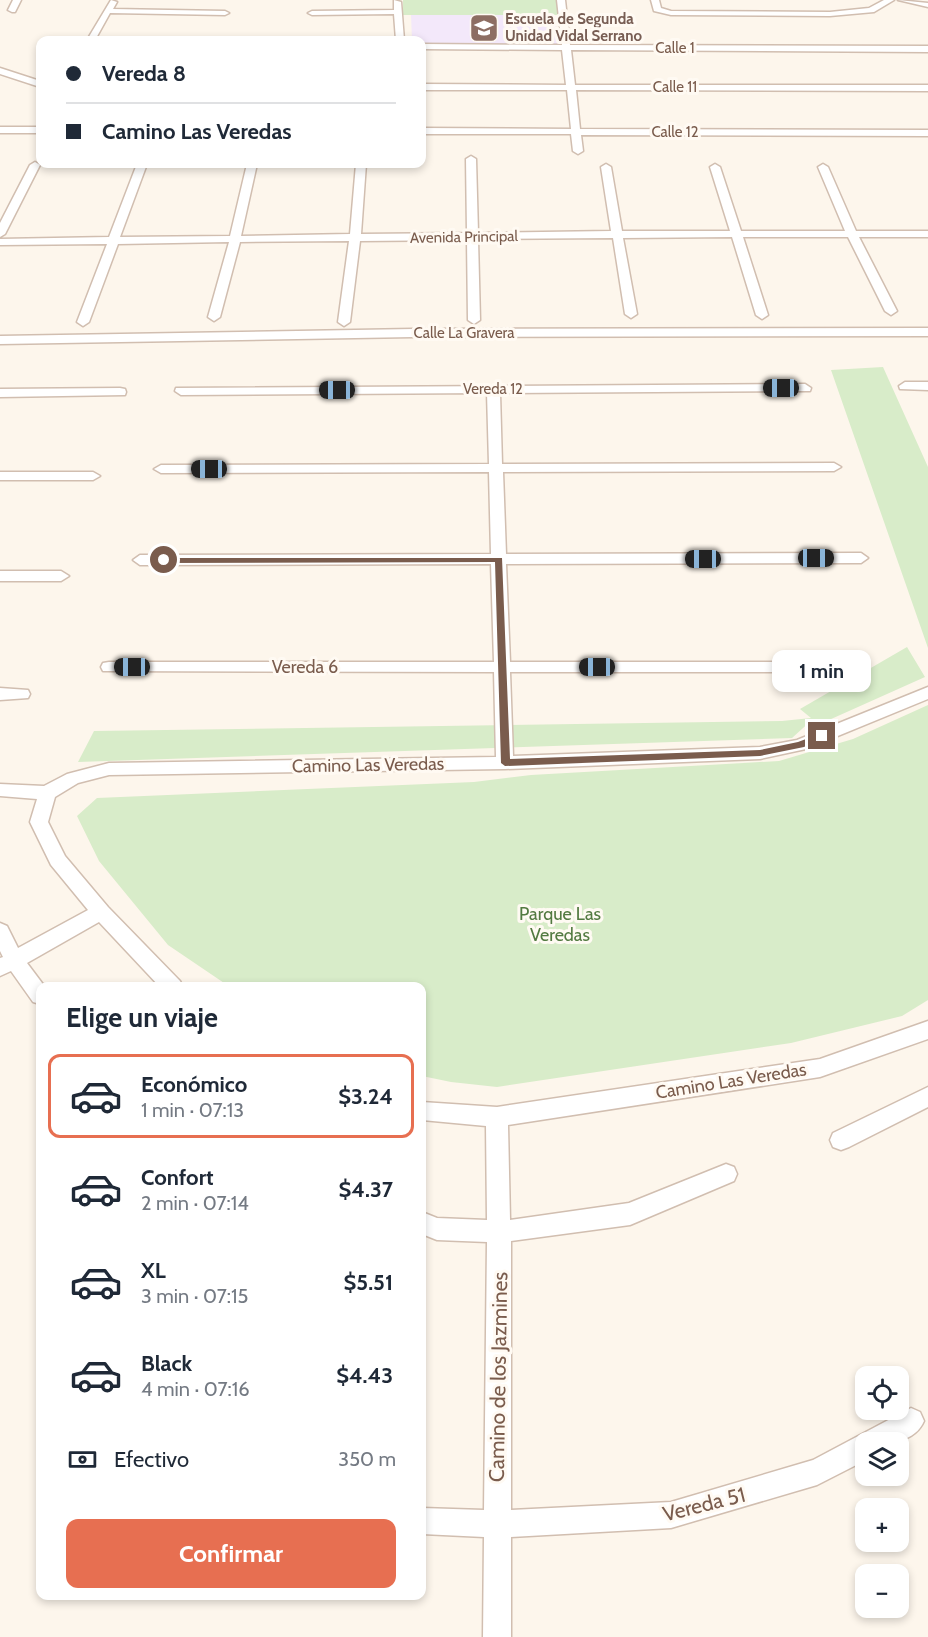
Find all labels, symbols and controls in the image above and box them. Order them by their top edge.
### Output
place label: Escuela de Segunda Unidad Vidal Serrano [505,10,643,45]
school or university icon: Escuela de Segunda Unidad Vidal Serrano [468,12,500,44]
street label: Calle 1 [655,39,695,57]
text: Vereda 8 [102,60,186,87]
street label: Calle 11 [653,78,697,96]
text: Camino Las Veredas [102,118,292,145]
street label: Calle 12 [651,123,699,141]
street label: Avenida Principal [410,227,519,247]
street label: Calle La Gravera [414,324,515,342]
car [763,379,799,397]
street label: Vereda 12 [463,380,523,398]
car [319,381,355,399]
car [191,460,227,478]
route start [150,546,177,573]
car [798,549,834,567]
car [685,550,721,568]
callout: 1 min [772,649,872,691]
street label: Vereda 6 [272,656,338,678]
car [114,658,150,676]
car [579,658,615,676]
text: 1 min [799,659,844,683]
route end [808,722,835,749]
street label: Camino Las Veredas [292,753,444,777]
park label: Parque Las Veredas [519,903,601,946]
text: Elige un viaje [66,1001,218,1034]
street label: Camino Las Veredas [654,1058,808,1104]
icon: car [69,1069,123,1123]
text: Económico [141,1071,247,1098]
text: $3.24 [338,1083,393,1110]
text: 1 min · 07:13 [141,1098,244,1122]
icon: car [69,1162,123,1216]
text: Confort [141,1164,214,1191]
text: $4.37 [339,1176,393,1203]
text: 2 min · 07:14 [141,1191,249,1215]
icon: car [69,1255,123,1309]
text: XL [141,1257,166,1284]
text: $5.51 [344,1269,393,1296]
street label: Camino de los Jazmines [484,1271,512,1482]
text: 3 min · 07:15 [141,1284,248,1308]
icon: car [69,1348,123,1402]
text: Black [141,1350,192,1377]
text: $4.43 [336,1362,393,1389]
map controls [855,1366,909,1618]
button: locate [855,1366,909,1420]
text: 4 min · 07:16 [141,1377,250,1401]
button: layers [855,1432,909,1486]
icon: cash [66,1443,99,1476]
text: Efectivo [114,1446,189,1473]
text: 350 m [338,1447,396,1471]
street label: Vereda 51 [660,1482,748,1526]
button: + [855,1498,909,1552]
button: Confirmar [66,1519,396,1588]
button: − [855,1564,909,1618]

